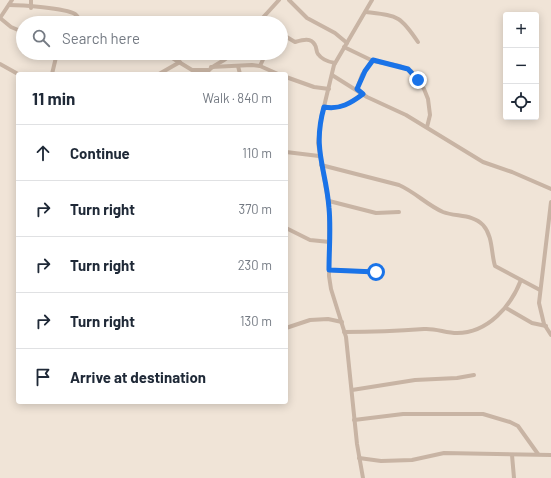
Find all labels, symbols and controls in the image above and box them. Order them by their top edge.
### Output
map controls [503,12,539,120]
button: + [503,12,539,48]
search box [16,16,288,60]
icon: search [30,27,52,49]
text: Search here [62,29,140,47]
button: − [503,48,539,84]
route end [409,71,427,89]
button: locate [503,84,539,120]
text: 11 min [32,88,75,108]
text: Walk · 840 m [202,90,272,106]
icon: ahead [32,142,54,164]
text: Continue [70,144,130,162]
text: 110 m [242,145,272,161]
icon: right [32,198,54,220]
text: Turn right [70,200,135,218]
text: 370 m [238,201,272,217]
icon: right [32,254,54,276]
text: Turn right [70,256,135,274]
text: 230 m [238,257,272,273]
route start [367,263,385,281]
icon: right [32,310,54,332]
text: Turn right [70,312,135,330]
text: 130 m [240,313,272,329]
icon: arrive [32,366,54,388]
text: Arrive at destination [70,368,206,386]

